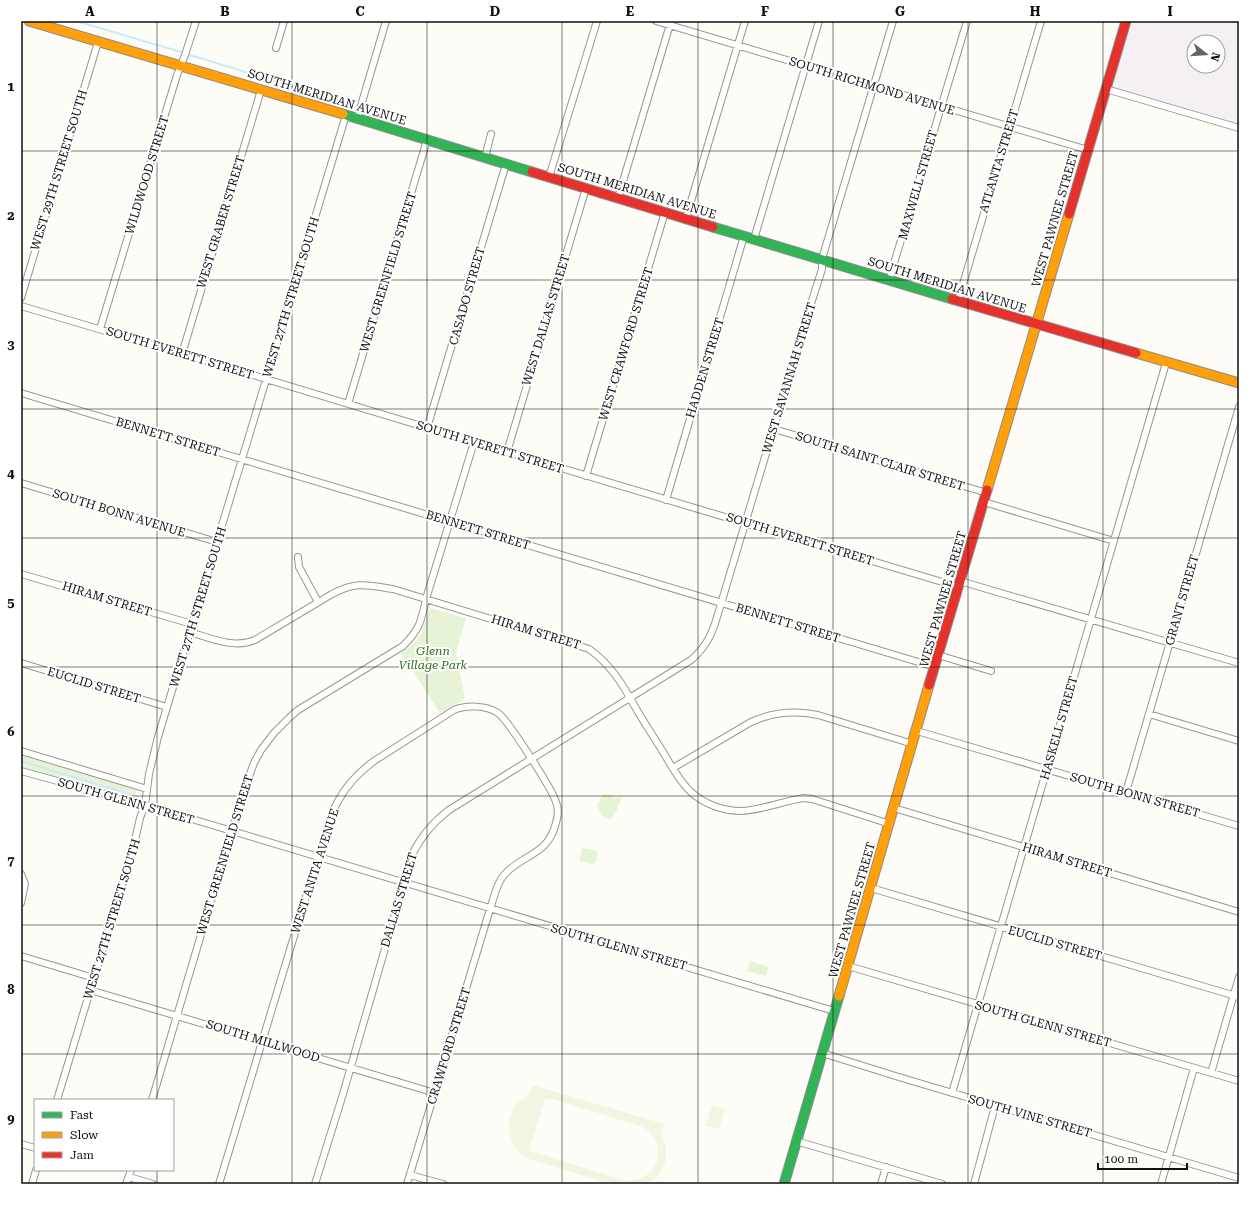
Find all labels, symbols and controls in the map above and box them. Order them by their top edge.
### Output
text: A [85,4,95,19]
text: B [220,4,230,19]
text: C [355,4,365,19]
text: D [490,4,500,19]
text: E [626,4,634,19]
text: F [761,4,769,19]
text: G [895,4,905,19]
text: H [1030,4,1041,19]
text: I [1167,4,1173,19]
north arrow [1186,34,1226,74]
text: N [1207,51,1223,63]
street label: SOUTH RICHMOND AVENUE [787,54,957,118]
street label: SOUTH MERIDIAN AVENUE [246,66,408,128]
text: 1 [7,79,15,94]
street label: WEST 29TH STREET SOUTH [28,88,90,252]
street label: ATLANTA STREET [977,108,1021,214]
street label: WILDWOOD STREET [122,114,172,236]
street label: MAXWELL STREET [896,129,940,241]
street label: WEST PAWNEE STREET [1029,149,1081,289]
street label: WEST GRABER STREET [194,154,248,290]
street label: SOUTH MERIDIAN AVENUE [556,160,718,222]
street label: WEST GREENFIELD STREET [357,190,419,354]
text: 2 [7,208,15,223]
street label: WEST 27TH STREET SOUTH [260,215,322,379]
street label: CASADO STREET [446,245,488,347]
street label: WEST DALLAS STREET [519,253,573,387]
street label: SOUTH MERIDIAN AVENUE [866,254,1028,316]
street label: WEST CRAWFORD STREET [596,266,656,422]
street label: WEST SAVANNAH STREET [759,301,819,455]
street label: HADDEN STREET [683,316,727,420]
street label: SOUTH EVERETT STREET [105,324,255,382]
text: 3 [7,337,15,352]
street label: BENNETT STREET [114,414,222,460]
street label: SOUTH EVERETT STREET [415,418,565,476]
street label: SOUTH SAINT CLAIR STREET [794,429,966,493]
text: 4 [7,466,15,481]
street label: SOUTH BONN AVENUE [51,486,187,540]
street label: BENNETT STREET [424,507,532,553]
street label: SOUTH EVERETT STREET [725,510,875,568]
street label: WEST 27TH STREET SOUTH [167,525,229,689]
street label: WEST PAWNEE STREET [917,529,969,669]
street label: GRANT STREET [1162,553,1202,647]
street label: HIRAM STREET [61,579,153,619]
text: 5 [7,595,15,610]
street label: BENNETT STREET [734,600,842,646]
street label: HIRAM STREET [490,612,582,652]
park label: Glenn Village Park [399,644,468,672]
street label: EUCLID STREET [46,664,142,706]
street label: HASKELL STREET [1037,674,1081,782]
text: 6 [7,724,15,739]
street label: SOUTH BONN STREET [1069,770,1201,820]
street label: WEST GREENFIELD STREET [194,773,256,937]
street label: SOUTH GLENN STREET [56,775,196,827]
street label: WEST ANITA AVENUE [288,807,342,935]
street label: WEST 27TH STREET SOUTH [81,837,143,1001]
street label: WEST PAWNEE STREET [826,840,878,980]
street label: HIRAM STREET [1021,840,1113,880]
street label: DALLAS STREET [378,851,420,949]
text: 7 [7,853,15,868]
street label: SOUTH GLENN STREET [549,921,689,973]
street label: EUCLID STREET [1006,923,1104,963]
text: 8 [7,982,15,997]
street label: CRAWFORD STREET [425,986,473,1106]
street label: SOUTH GLENN STREET [973,998,1113,1050]
street label: SOUTH MILLWOOD [204,1017,322,1065]
street label: SOUTH VINE STREET [967,1092,1093,1140]
legend [34,1099,174,1171]
text: Fast [70,1108,94,1122]
text: 9 [7,1111,15,1126]
text: Slow [70,1128,98,1142]
scale bar [1098,1145,1187,1171]
text: Jam [70,1148,94,1162]
text: 100 m [1104,1152,1138,1166]

